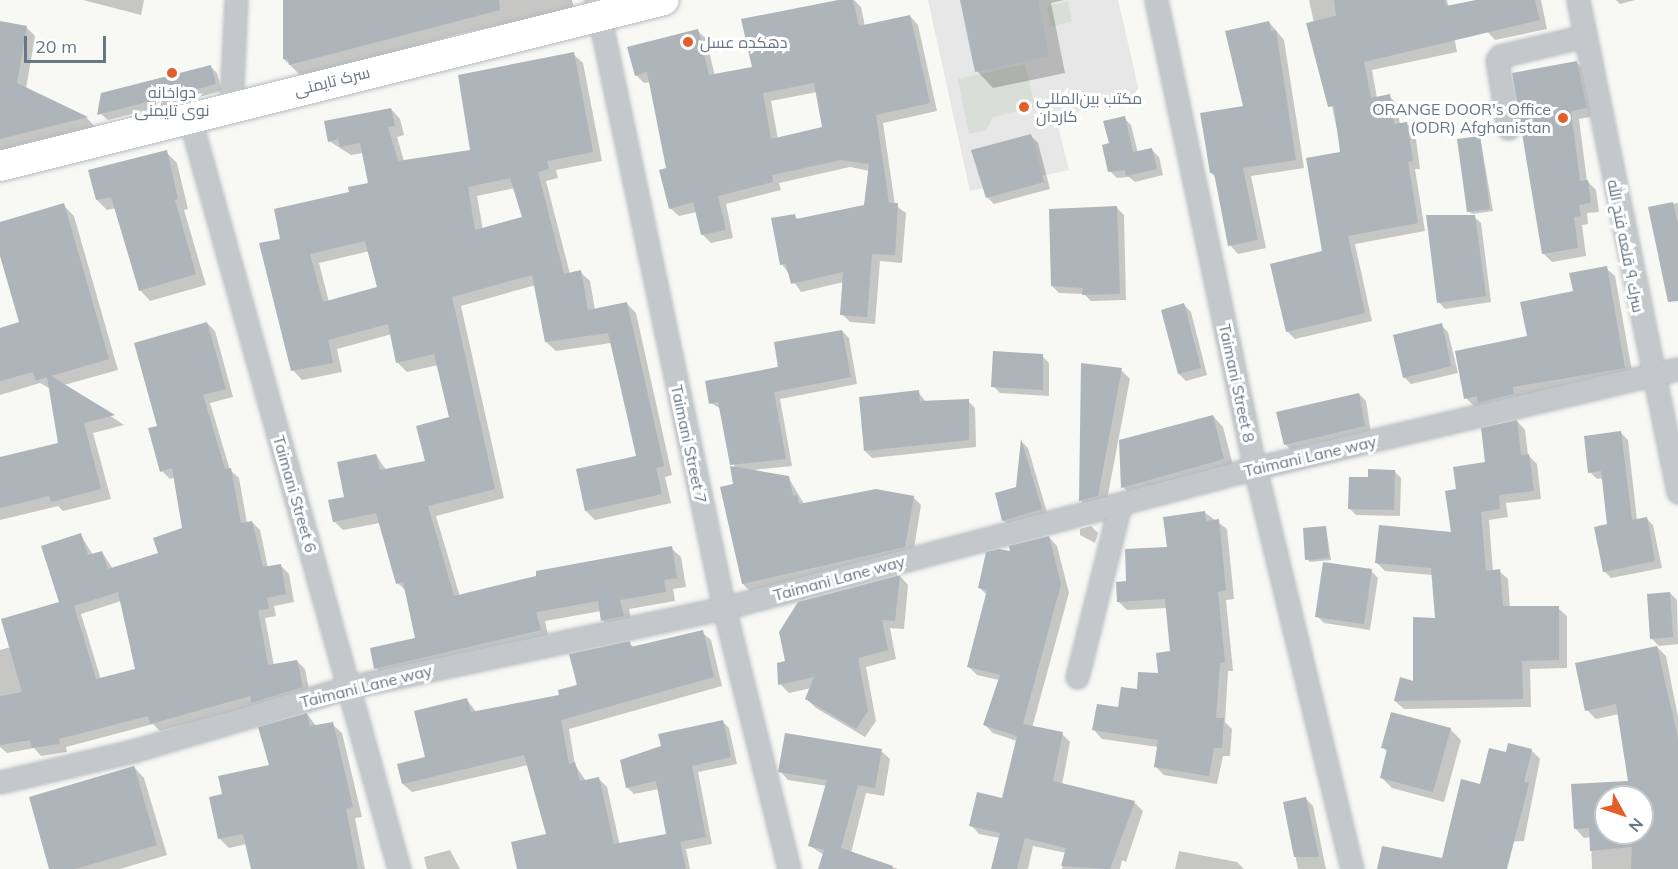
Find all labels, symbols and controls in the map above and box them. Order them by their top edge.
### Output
scale bar [27,24,110,62]
place label: دهکده عسل [700,32,787,52]
text: 20 m [35,35,77,58]
marker: دهکده عسل [681,35,695,49]
street label: سرک تایمنی [292,62,372,100]
marker: دواخانه نوی تایمنی [165,66,179,80]
place label: دواخانه نوی تایمنی [135,82,209,120]
place label: مکتب بین‌المللی کاردان [1036,88,1142,126]
place label: ORANGE DOOR's Office (ODR) Afghanistan [1372,99,1551,137]
marker: مکتب بین‌المللی کاردان [1017,100,1031,114]
marker: ORANGE DOOR's Office (ODR) Afghanistan [1556,111,1570,125]
street label: سرك ٩ قلعه فتح الله [1604,178,1648,314]
street label: Taimani Street 8 [1215,322,1259,444]
street label: Taimani Street 7 [667,383,711,505]
street label: Taimani Lane way [1242,431,1378,481]
street label: Taimani Street 6 [269,433,321,555]
street label: Taimani Lane way [771,551,907,605]
street label: Taimani Lane way [298,660,434,712]
north arrow [1594,785,1654,845]
text: N [1625,814,1648,836]

